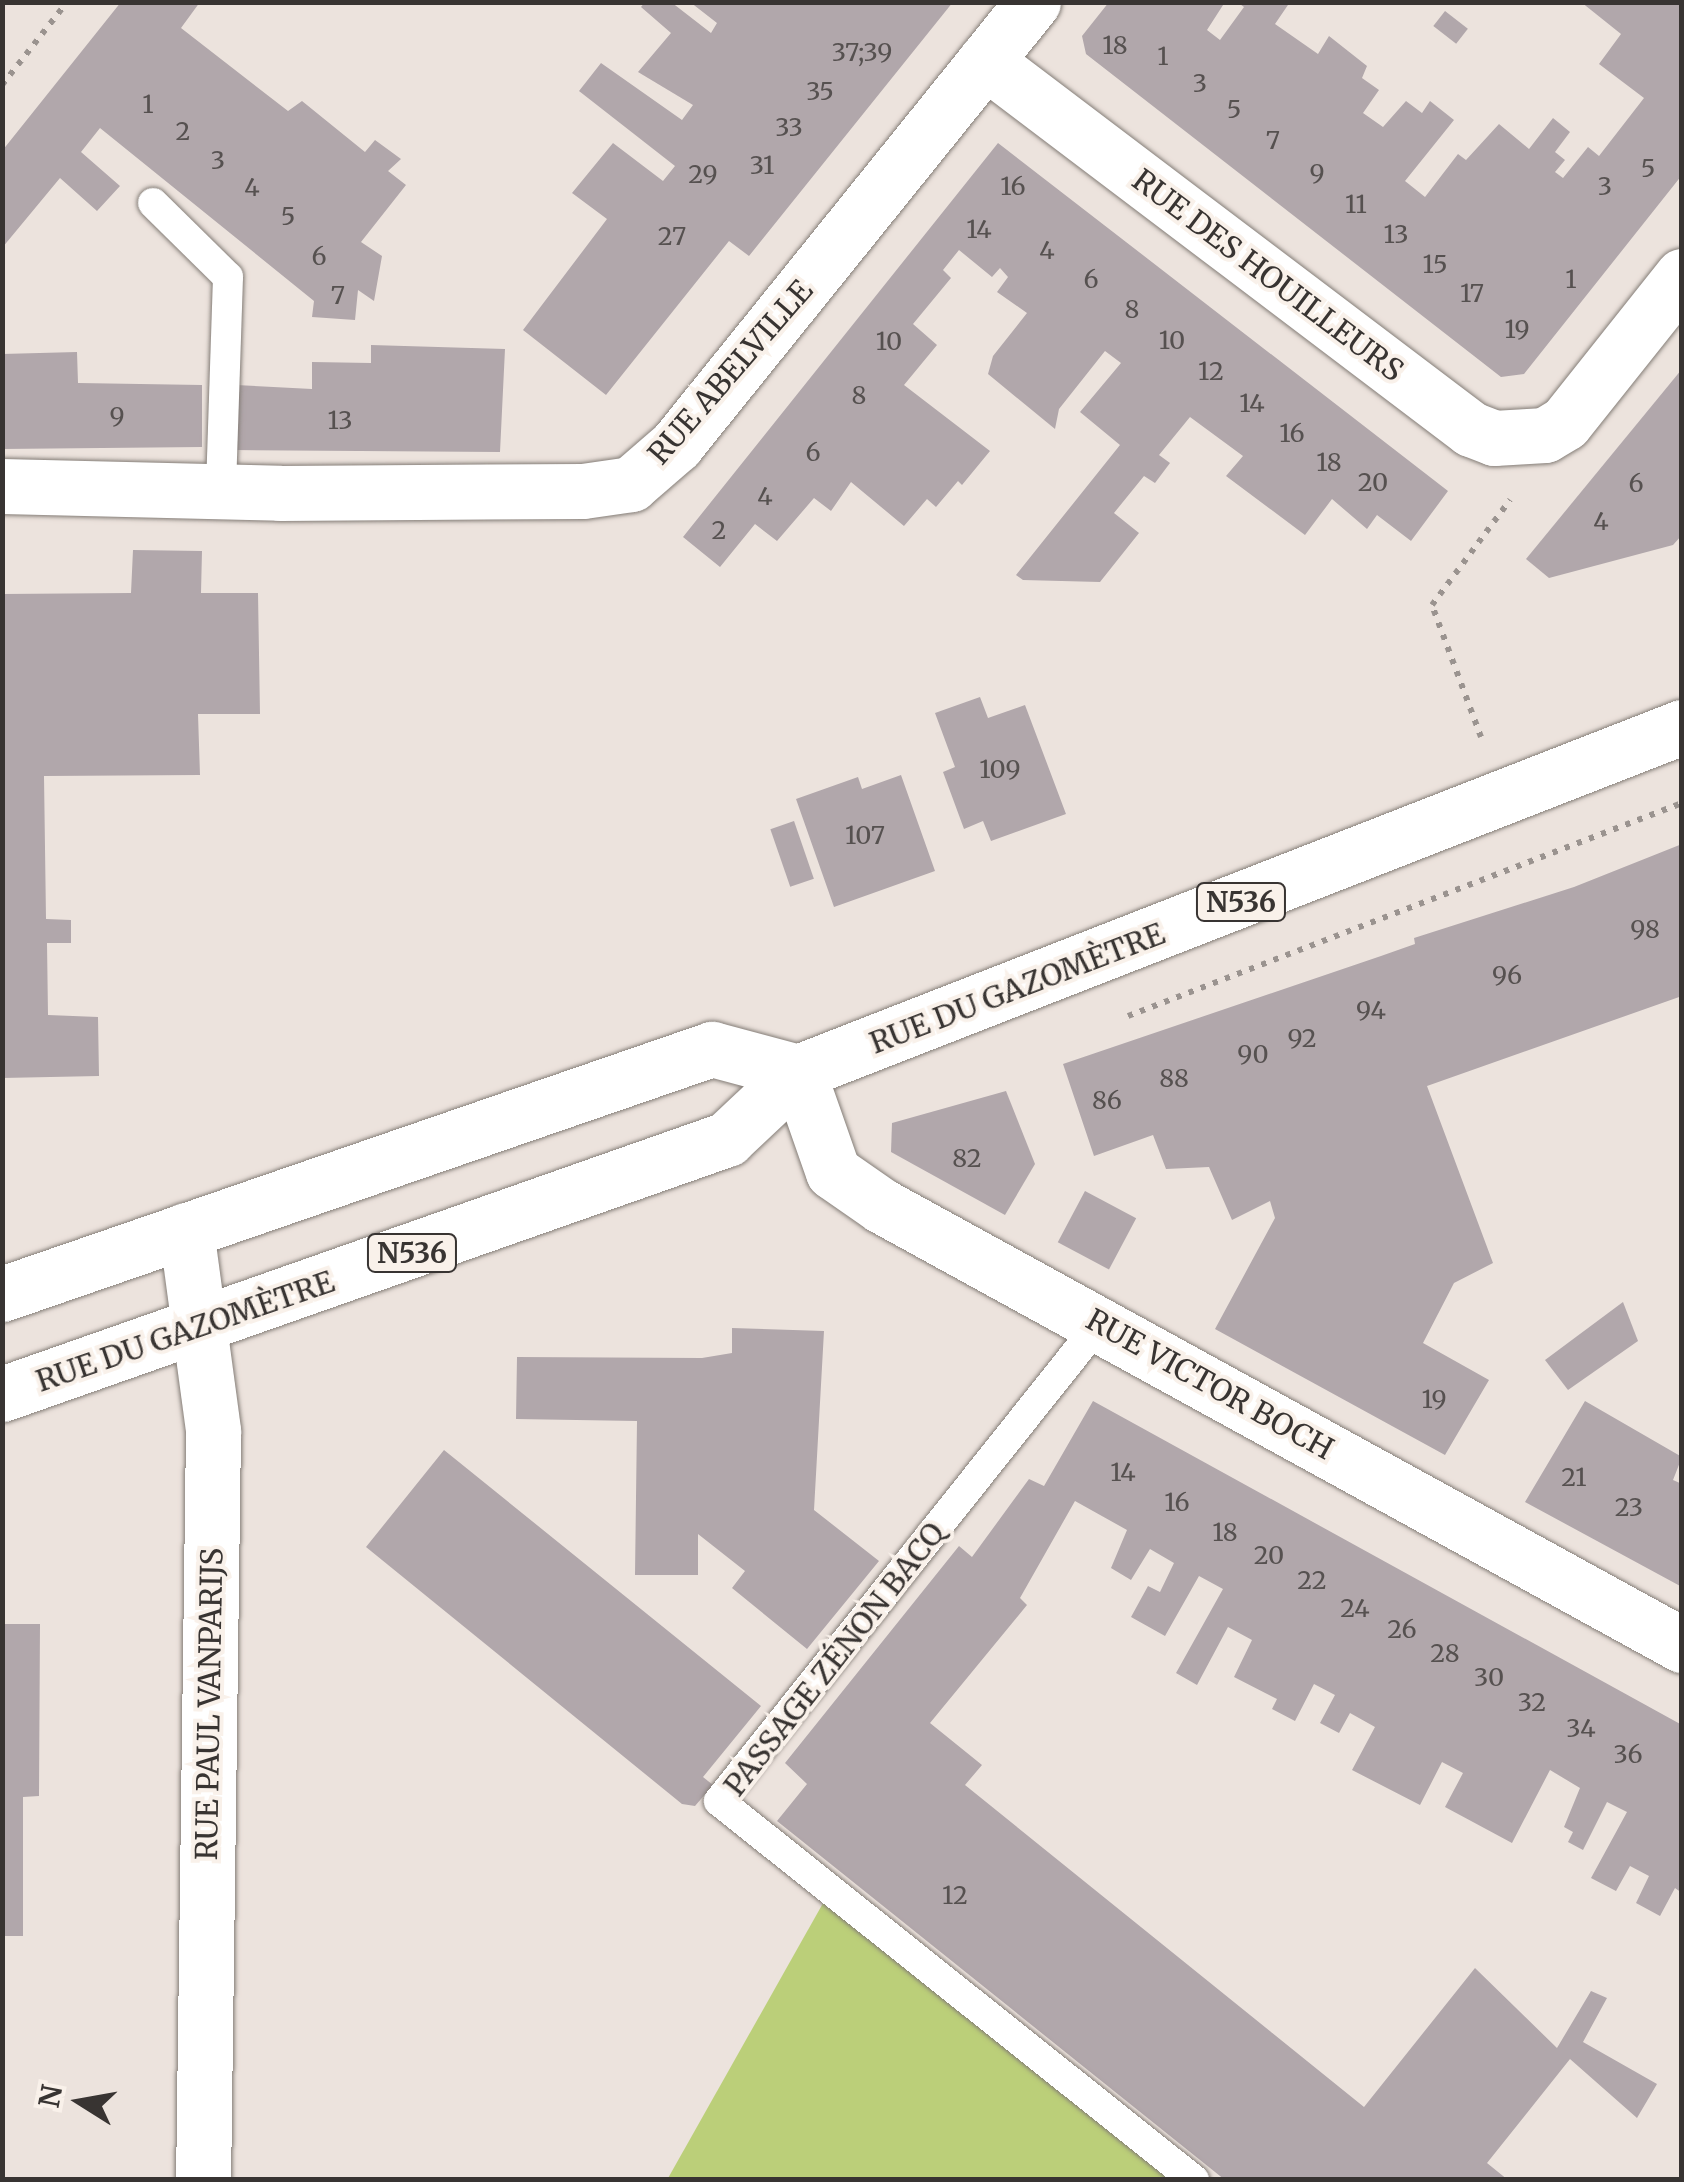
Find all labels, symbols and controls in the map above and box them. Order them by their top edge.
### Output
house number: 18 [1102,30,1128,60]
house number: 37;39 [832,37,892,67]
house number: 1 [1157,41,1169,71]
house number: 3 [1193,68,1207,98]
house number: 35 [806,76,834,106]
house number: 1 [142,89,154,119]
house number: 5 [1227,94,1241,124]
house number: 33 [775,112,803,142]
house number: 2 [176,116,190,146]
house number: 7 [1266,125,1280,155]
house number: 3 [211,145,225,175]
house number: 31 [750,150,774,180]
house number: 5 [1641,153,1655,183]
house number: 9 [1309,158,1325,188]
house number: 29 [688,159,718,189]
street label: RUE DES HOUILLEURS [1126,161,1410,389]
house number: 16 [1000,171,1026,201]
house number: 3 [1598,171,1612,201]
house number: 4 [244,172,260,202]
house number: 11 [1345,189,1367,219]
house number: 5 [281,201,295,231]
house number: 14 [966,214,992,244]
house number: 13 [1384,219,1408,249]
house number: 27 [658,221,686,251]
house number: 4 [1039,235,1055,265]
house number: 6 [311,241,327,271]
house number: 15 [1422,249,1448,279]
house number: 6 [1083,264,1099,294]
house number: 1 [1565,264,1577,294]
street label: RUE ABELVILLE [640,273,820,471]
house number: 17 [1460,278,1484,308]
house number: 7 [331,280,345,310]
house number: 8 [1125,294,1139,324]
house number: 19 [1504,314,1530,344]
house number: 10 [1159,325,1185,355]
house number: 10 [876,326,902,356]
house number: 12 [1198,356,1224,386]
house number: 8 [852,380,866,410]
house number: 14 [1239,388,1265,418]
house number: 9 [109,401,125,431]
house number: 13 [328,405,352,435]
house number: 16 [1279,418,1305,448]
house number: 6 [805,437,821,467]
house number: 18 [1316,447,1342,477]
house number: 20 [1358,467,1388,497]
house number: 6 [1628,468,1644,498]
house number: 4 [757,481,773,511]
house number: 4 [1593,506,1609,536]
house number: 2 [712,515,726,545]
house number: 109 [979,754,1021,784]
house number: 107 [845,820,885,850]
road number: N536 [1194,879,1288,925]
house number: 98 [1630,914,1660,944]
street label: RUE DU GAZOMÈTRE [865,915,1169,1061]
house number: 96 [1492,960,1522,990]
house number: 94 [1356,995,1386,1025]
house number: 92 [1287,1023,1317,1053]
house number: 90 [1237,1039,1269,1069]
house number: 88 [1159,1063,1189,1093]
house number: 86 [1092,1085,1122,1115]
house number: 82 [952,1143,982,1173]
road number: N536 [364,1230,460,1276]
street label: RUE DU GAZOMÈTRE [31,1263,339,1399]
street label: RUE VICTOR BOCH [1080,1301,1340,1467]
house number: 19 [1421,1384,1447,1414]
house number: 14 [1110,1457,1136,1487]
house number: 21 [1561,1462,1587,1492]
house number: 16 [1164,1487,1190,1517]
house number: 23 [1615,1492,1643,1522]
street label: PASSAGE ZÉNON BACQ [716,1515,952,1803]
house number: 18 [1212,1517,1238,1547]
house number: 20 [1254,1540,1284,1570]
street label: RUE PAUL VANPARIJS [188,1547,230,1861]
house number: 22 [1297,1565,1327,1595]
house number: 24 [1340,1593,1370,1623]
house number: 26 [1387,1614,1417,1644]
house number: 28 [1430,1638,1460,1668]
house number: 30 [1474,1662,1504,1692]
house number: 32 [1518,1687,1546,1717]
house number: 34 [1566,1713,1596,1743]
house number: 36 [1613,1739,1643,1769]
house number: 12 [942,1880,968,1910]
north arrow [30,2052,130,2152]
text: N [31,2082,70,2111]

